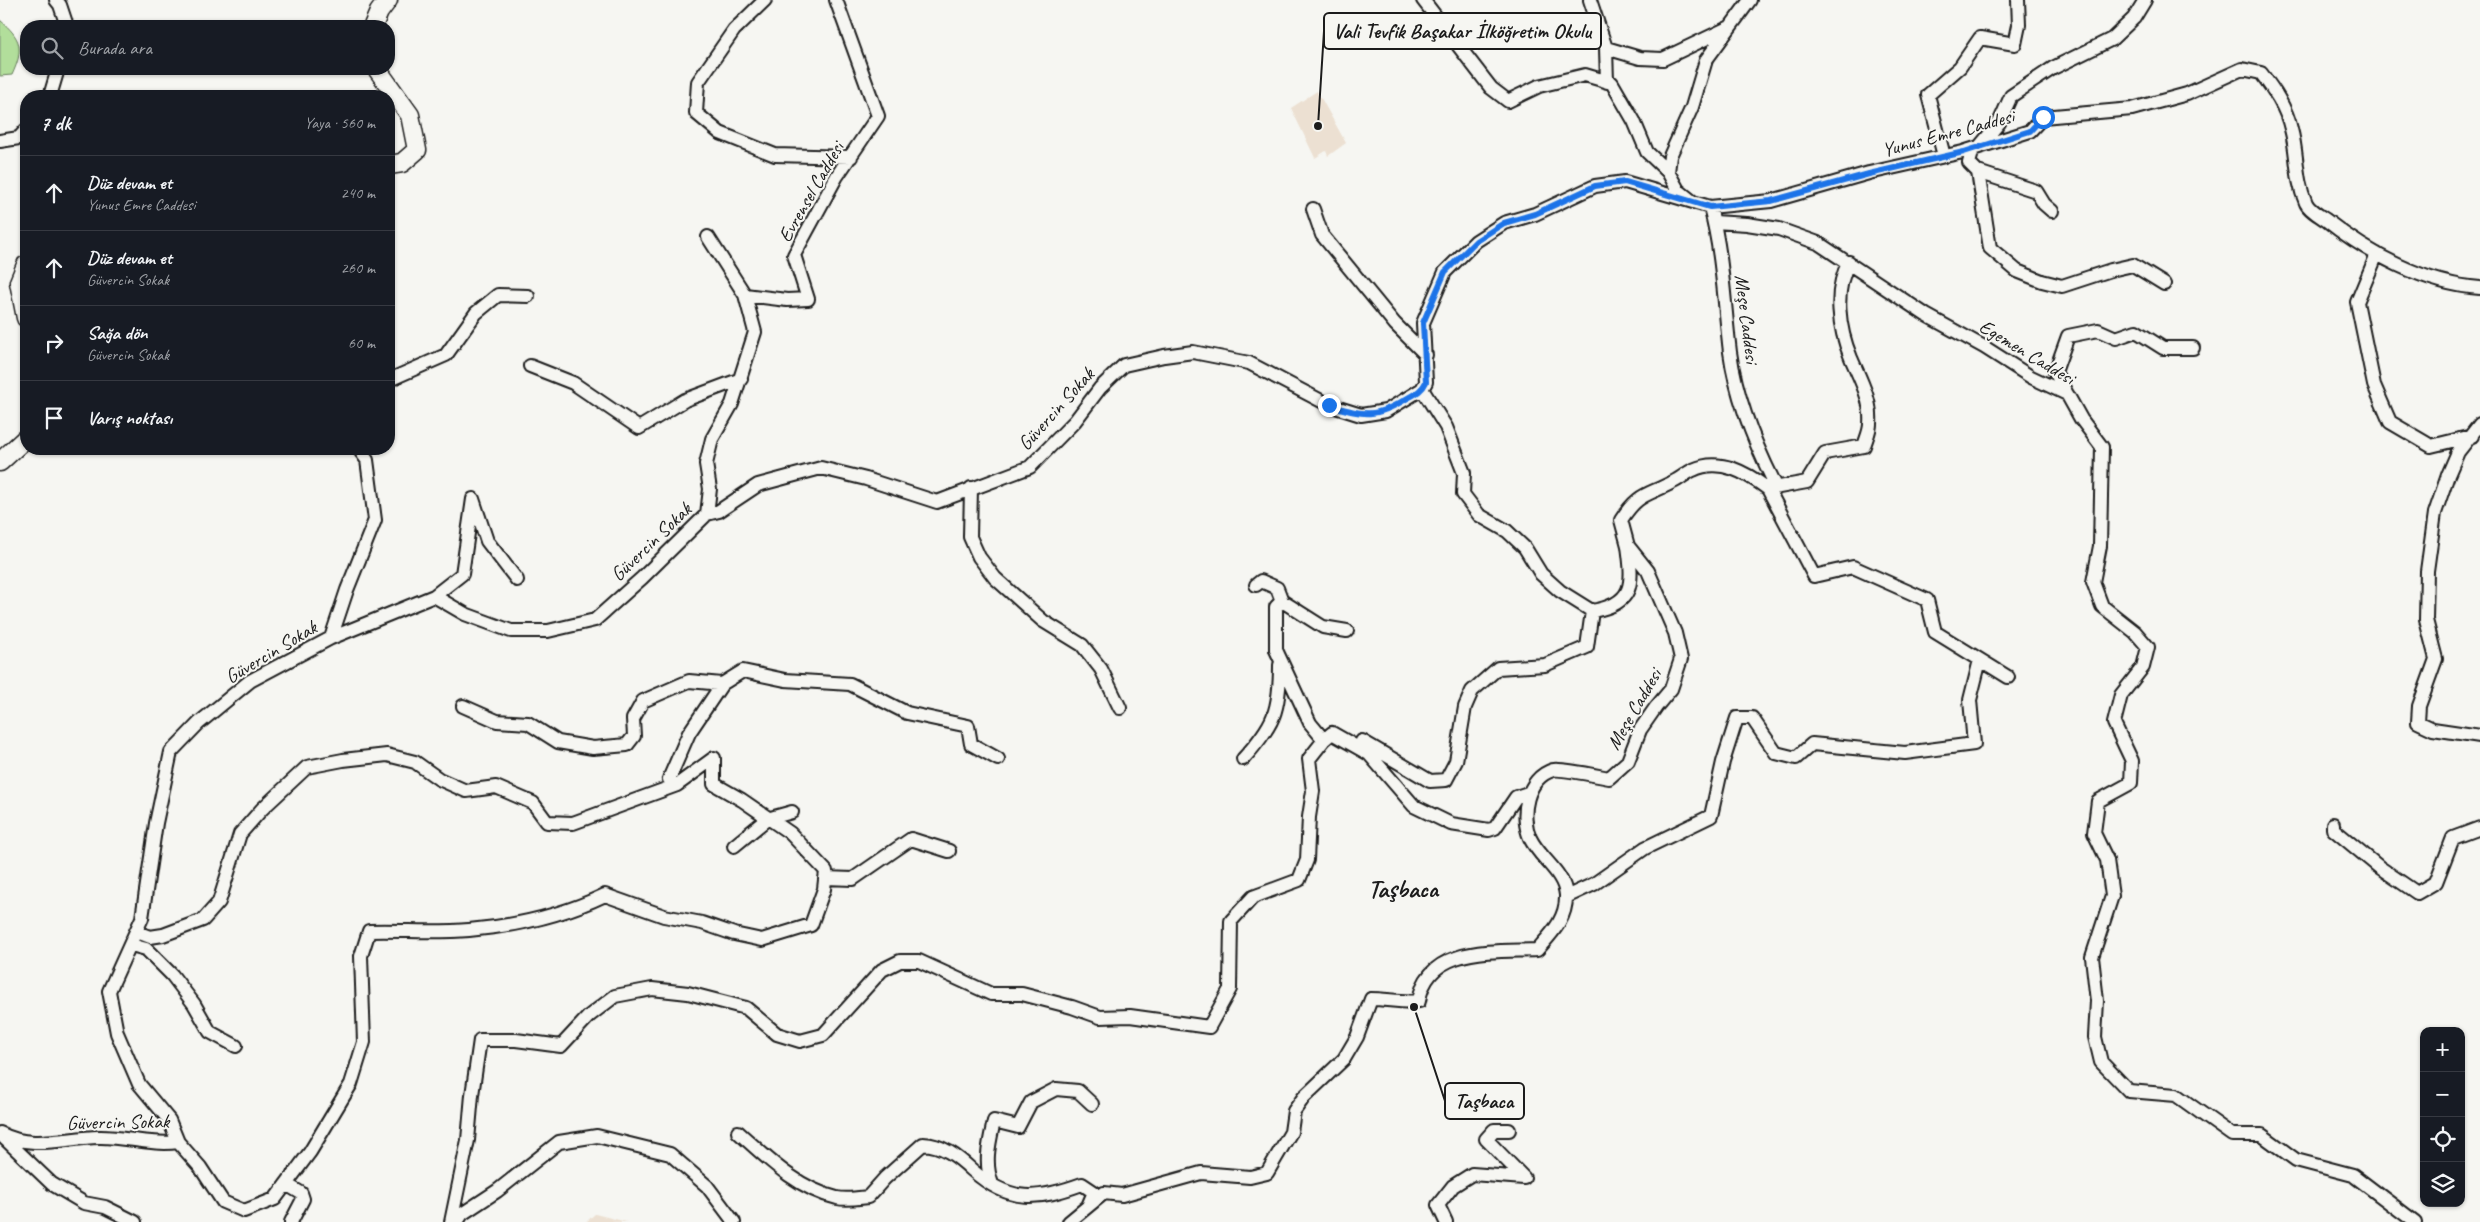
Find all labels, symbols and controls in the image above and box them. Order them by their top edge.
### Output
callout: Vali Tevfik Başakar İlköğretim Okulu [1324,13,1601,49]
text: Vali Tevfik Başakar İlköğretim Okulu [1333,18,1593,44]
search box [20,20,395,75]
icon: search [38,34,66,62]
text: Burada ara [78,36,152,60]
street label: Yunus Emre Caddesi [1879,103,2019,163]
route start [2032,106,2055,129]
text: 7 dk [40,110,71,136]
text: Yaya · 560 m [304,113,375,133]
street label: Evrensel Caddesi [772,135,851,247]
text: Düz devam et [87,171,172,195]
icon: ahead [40,179,68,207]
text: 240 m [341,183,375,203]
text: Yunus Emre Caddesi [87,195,196,215]
text: Düz devam et [87,246,172,270]
icon: ahead [40,254,68,282]
text: 260 m [341,258,375,278]
text: Güvercin Sokak [87,270,169,290]
street label: Meşe Caddesi [1729,273,1765,367]
street label: Egemen Caddesi [1975,314,2081,391]
text: Sağa dön [87,321,148,345]
icon: right [40,329,68,357]
text: 60 m [348,333,375,353]
text: Güvercin Sokak [87,345,169,365]
street label: Güvercin Sokak [1012,361,1101,455]
route end [1318,394,1341,417]
icon: arrive [40,404,68,432]
text: Varış noktası [87,406,172,430]
street label: Güvercin Sokak [605,496,698,587]
street label: Güvercin Sokak [221,614,323,689]
street label: Meşe Caddesi [1601,662,1668,754]
district label: Taşbaca [1368,873,1440,905]
map controls [2420,1027,2465,1207]
button: + [2420,1027,2465,1072]
button: − [2420,1072,2465,1117]
callout: Taşbaca [1445,1083,1524,1119]
text: Taşbaca [1455,1088,1515,1114]
street label: Güvercin Sokak [66,1109,171,1135]
button: locate [2420,1117,2465,1162]
button: layers [2420,1162,2465,1207]

